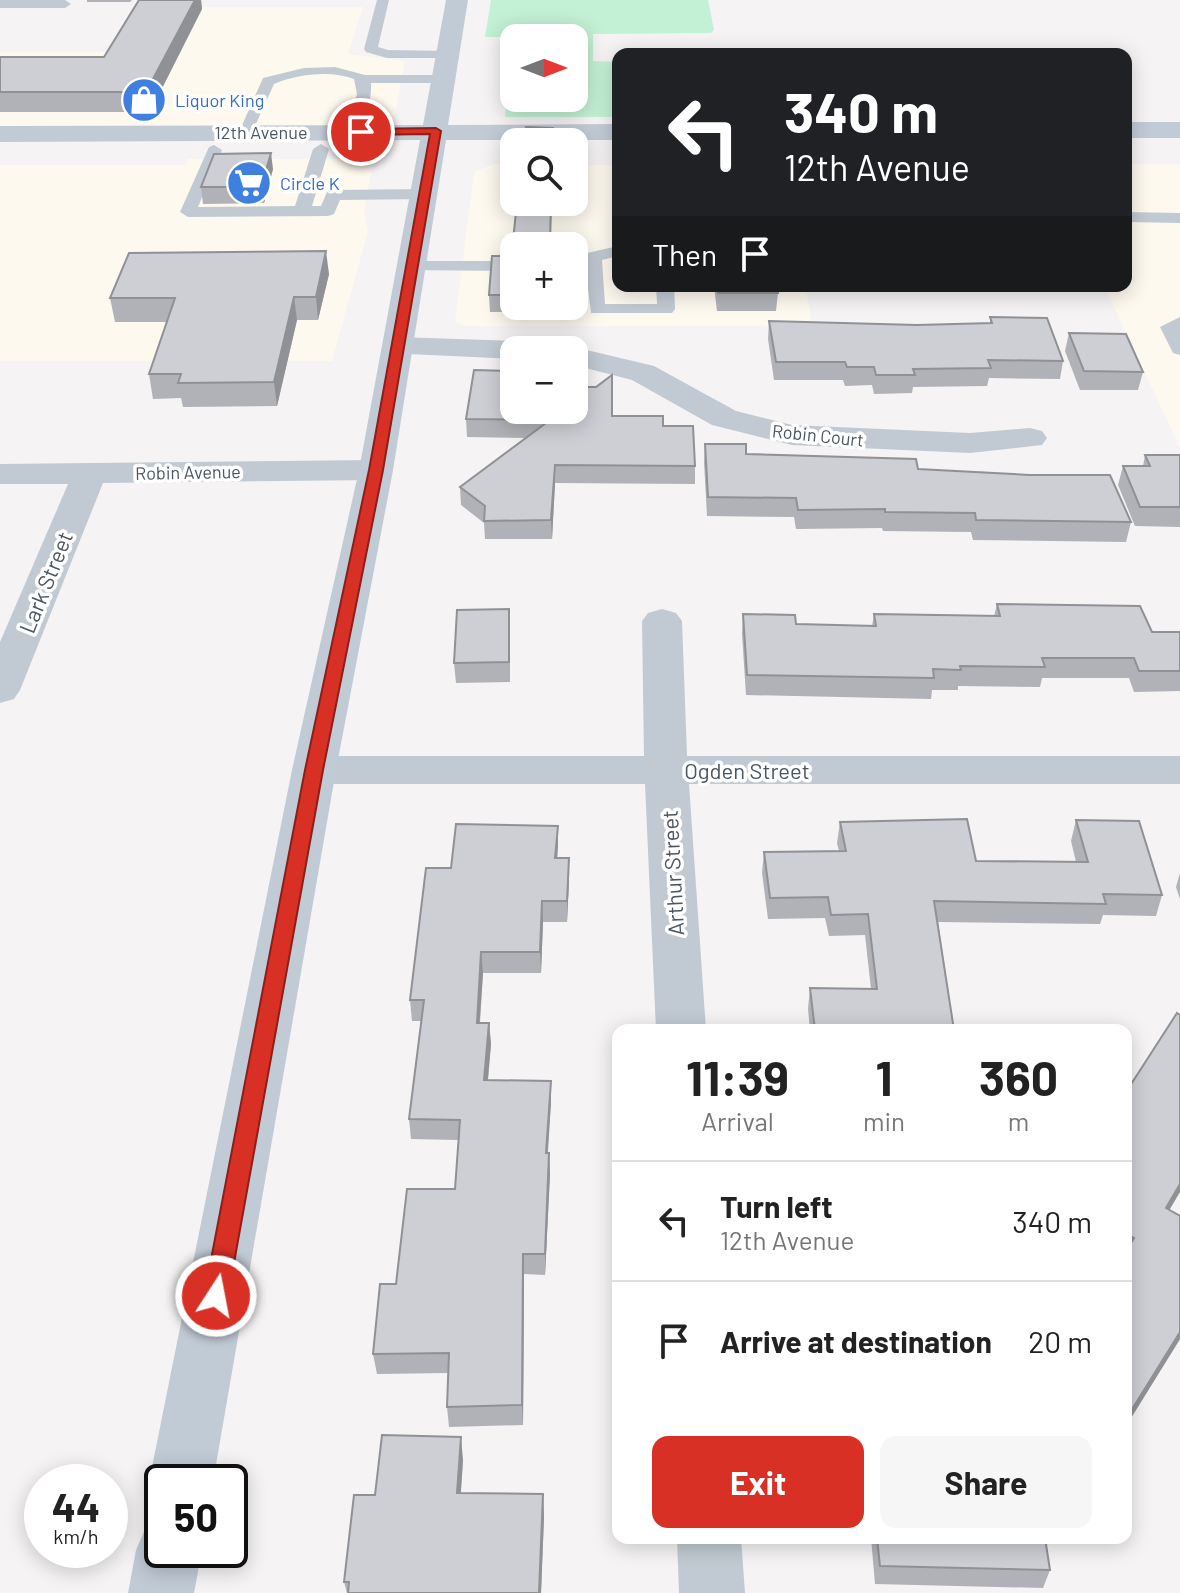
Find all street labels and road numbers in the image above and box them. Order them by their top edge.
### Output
street label: 12th Avenue [214,121,308,143]
street label: Robin Court [771,419,865,451]
street label: Robin Avenue [135,460,241,484]
street label: Lark Street [13,527,77,637]
street label: Ogden Street [684,757,810,783]
street label: Arthur Street [656,810,688,936]

